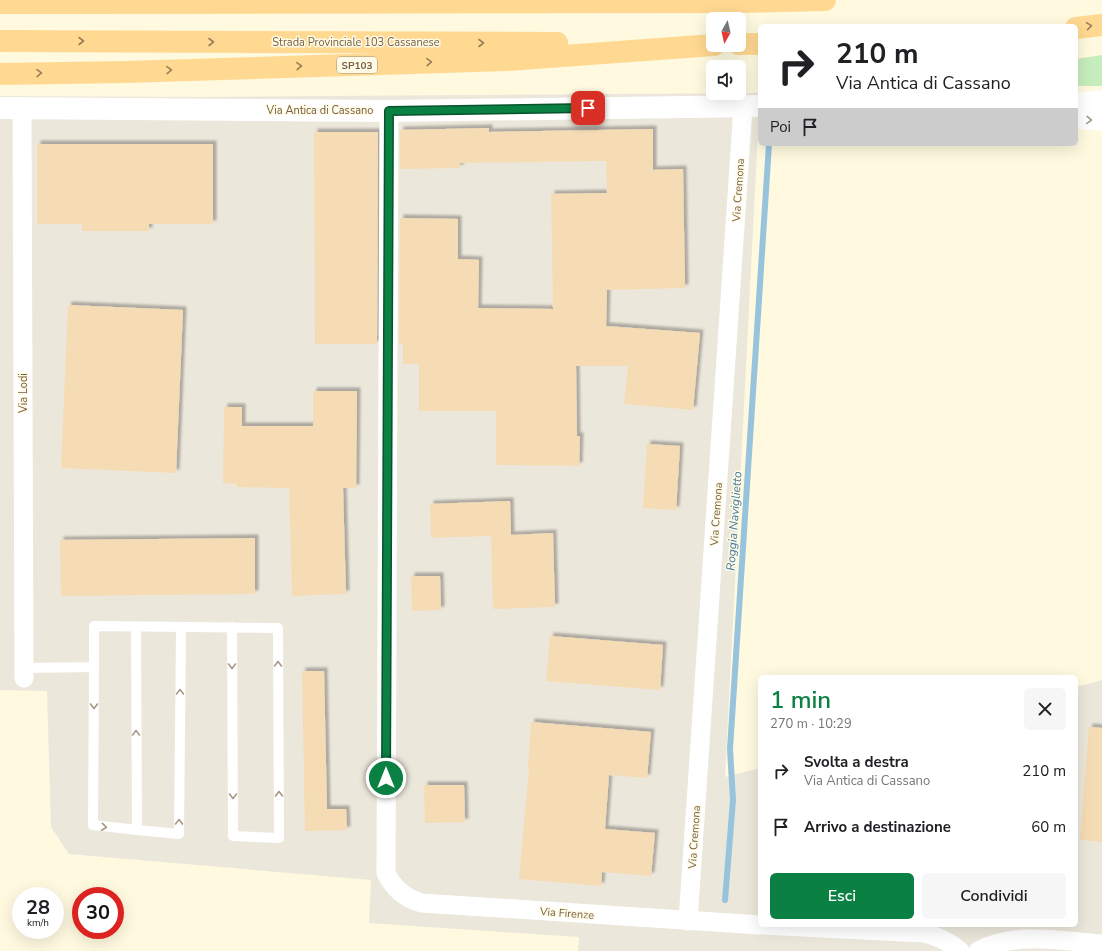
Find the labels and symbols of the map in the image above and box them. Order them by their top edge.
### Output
north arrow [706,12,746,52]
one-way arrow [1086,22,1092,31]
street label: Strada Provinciale 103 Cassanese [272,35,440,50]
one-way arrow [78,37,84,45]
one-way arrow [208,38,214,46]
one-way arrow [478,39,484,47]
road number: SP103 [337,57,377,73]
one-way arrow [426,58,432,67]
one-way arrow [296,62,302,71]
one-way arrow [166,66,172,75]
one-way arrow [36,69,42,77]
pin [571,91,605,125]
street label: Via Antica di Cassano [266,103,373,118]
one-way arrow [1086,116,1092,124]
street label: Via Cremona [729,158,748,223]
street label: Via Lodi [16,373,31,414]
water label: Roggia Naviglietto [723,470,745,571]
street label: Via Cremona [707,482,726,547]
one-way arrow [274,661,282,667]
one-way arrow [228,663,236,669]
one-way arrow [176,689,184,695]
one-way arrow [90,703,98,709]
one-way arrow [132,730,140,736]
position arrow [365,757,407,799]
one-way arrow [275,791,283,797]
one-way arrow [229,793,237,799]
street label: Via Cremona [685,805,704,870]
one-way arrow [175,819,183,825]
one-way arrow [101,822,107,831]
speed limit sign: 30 [72,887,124,939]
street label: Via Firenze [538,904,595,923]

